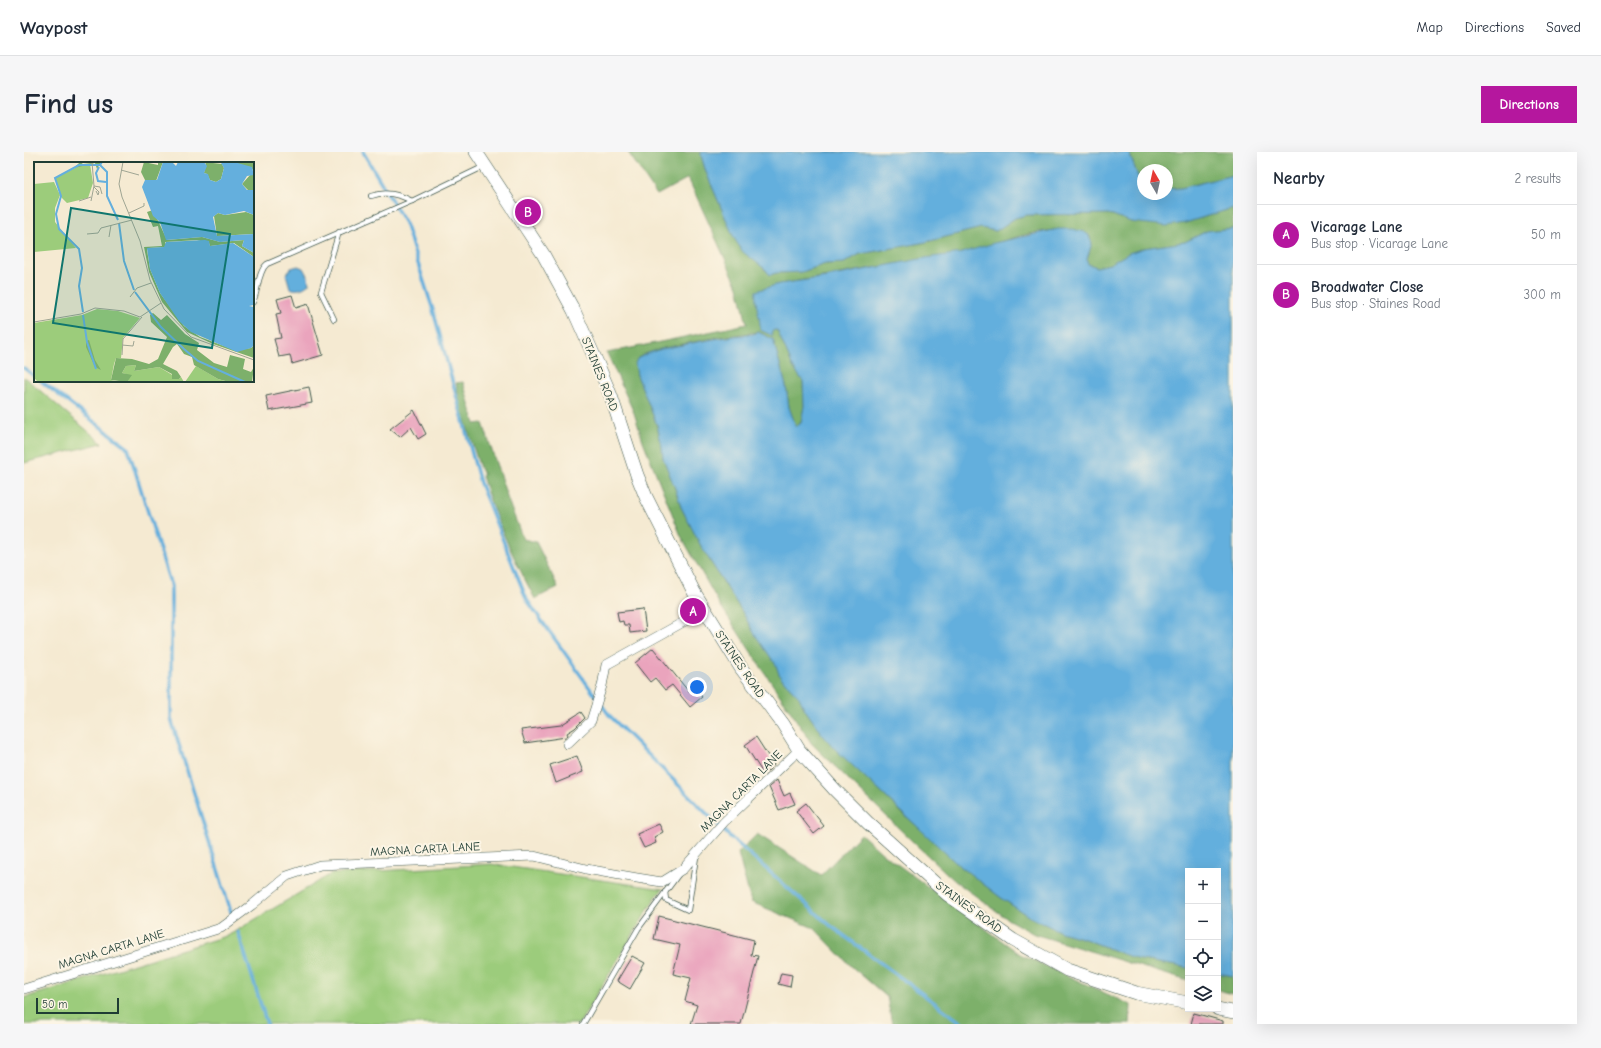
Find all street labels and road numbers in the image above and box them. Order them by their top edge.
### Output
street label: STAINES ROAD [579,335,621,413]
street label: STAINES ROAD [712,627,768,701]
street label: MAGNA CARTA LANE [697,747,785,835]
street label: MAGNA CARTA LANE [370,839,480,859]
street label: STAINES ROAD [933,878,1005,936]
street label: MAGNA CARTA LANE [56,926,166,972]

